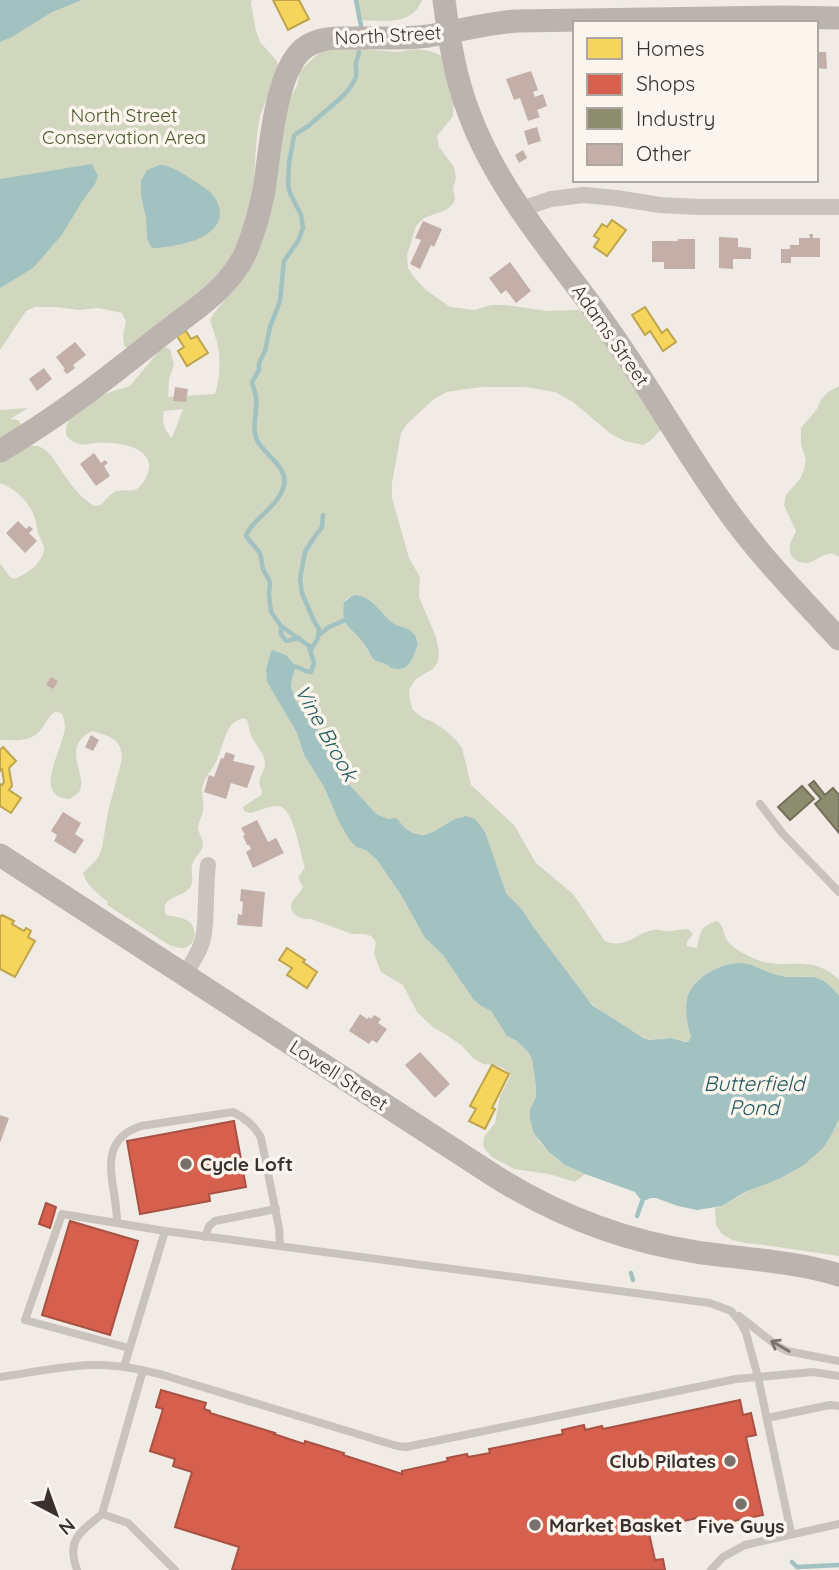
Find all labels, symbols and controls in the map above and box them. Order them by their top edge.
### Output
street label: North Street [334,20,442,50]
legend [573,21,818,182]
text: Homes [636,35,705,61]
text: Shops [636,70,695,96]
park label: North Street Conservation Area [42,103,206,149]
text: Industry [636,105,715,131]
text: Other [636,140,691,166]
street label: Adams Street [567,280,655,390]
water label: Vine Brook [290,680,365,787]
street label: Lowell Street [285,1034,393,1116]
water label: Butterfield Pond [704,1070,807,1120]
place label: Cycle Loft [200,1152,293,1176]
marker: Cycle Loft [178,1156,194,1172]
one-way arrow [771,1339,791,1353]
place label: Club Pilates [610,1449,716,1473]
marker: Club Pilates [722,1453,738,1469]
north arrow [21,1479,91,1549]
marker: Five Guys [733,1496,749,1512]
text: N [54,1513,80,1540]
place label: Market Basket [549,1513,682,1537]
place label: Five Guys [698,1514,784,1538]
marker: Market Basket [527,1517,543,1533]

